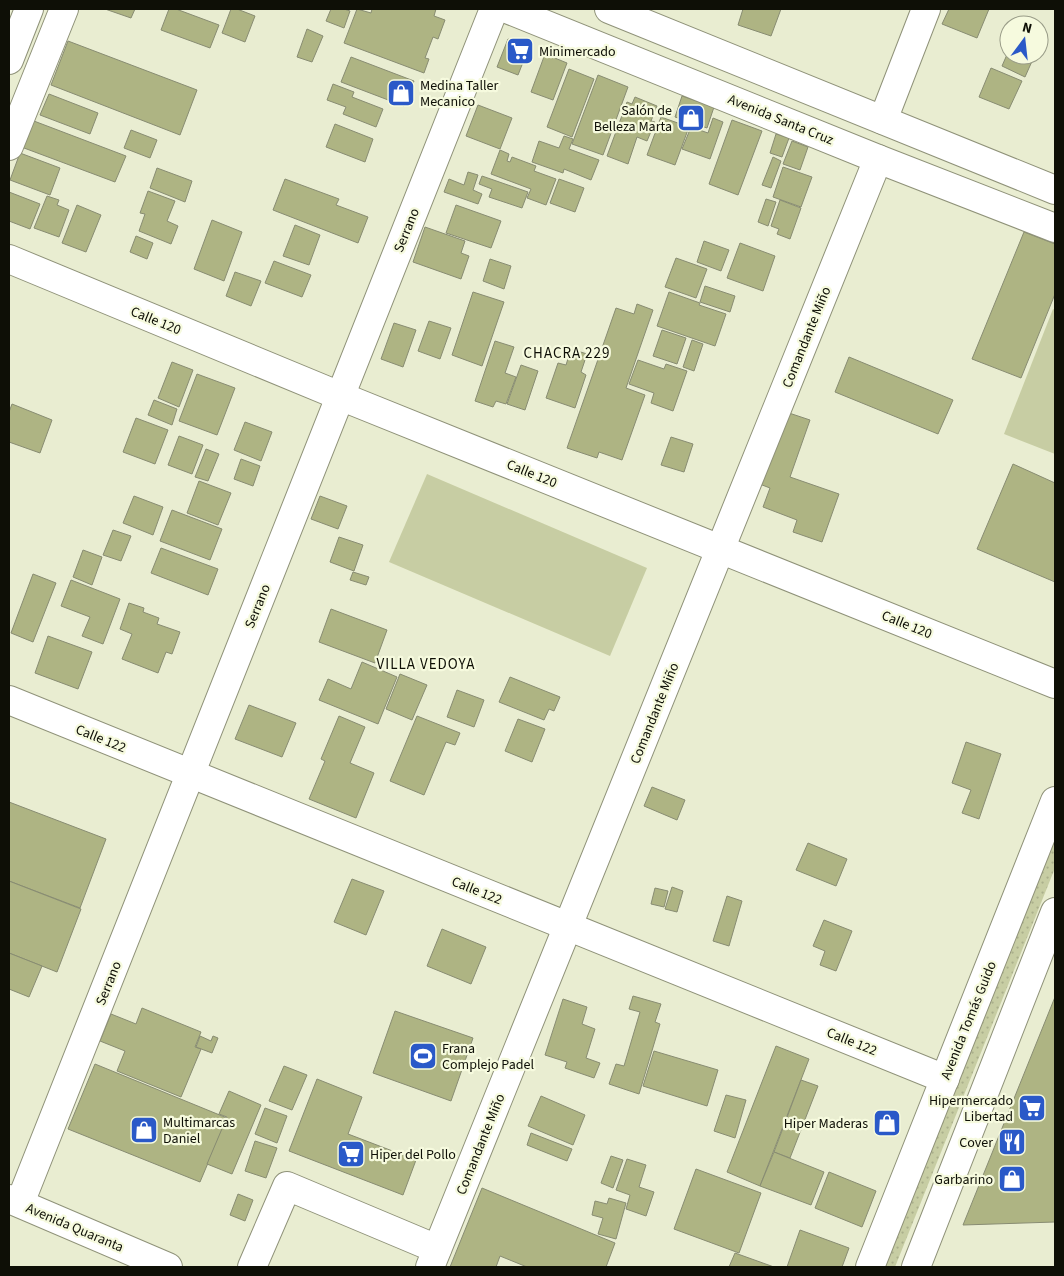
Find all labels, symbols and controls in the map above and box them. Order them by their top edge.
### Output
north arrow [999,15,1049,65]
text: N [1020,18,1034,39]
supermarket icon: Minimercado [505,36,535,66]
place label: Minimercado [539,42,616,62]
place label: Medina Taller Mecanico [420,76,498,112]
shop icon: Medina Taller Mecanico [386,78,416,108]
street label: Avenida Santa Cruz [725,90,837,150]
place label: Salón de Belleza Marta [594,101,672,137]
shop icon: Salón de Belleza Marta [676,103,706,133]
street label: Serrano [389,205,425,255]
street label: Comandante Miño [778,284,836,391]
street label: Calle 120 [127,302,184,340]
district label: CHACRA 229 [524,343,610,364]
street label: Calle 120 [503,455,560,493]
street label: Serrano [240,581,276,631]
street label: Calle 120 [878,606,935,644]
district label: VILLA VEDOYA [376,654,476,675]
street label: Comandante Miño [626,660,684,767]
street label: Calle 122 [72,720,129,758]
street label: Calle 122 [448,872,505,910]
street label: Serrano [91,958,127,1008]
street label: Avenida Tomás Guido [936,958,1002,1083]
street label: Calle 122 [823,1023,880,1061]
place label: Frana Complejo Padel [442,1039,534,1075]
sports icon: Frana Complejo Padel [408,1041,438,1071]
street label: Comandante Miño [452,1091,510,1198]
place label: Hipermercado Libertad [929,1091,1013,1127]
supermarket icon: Hipermercado Libertad [1017,1093,1047,1123]
shop icon: Hiper Maderas [872,1108,902,1138]
place label: Multimarcas Daniel [163,1113,235,1149]
place label: Hiper Maderas [784,1114,868,1134]
shop icon: Multimarcas Daniel [129,1115,159,1145]
restaurant icon: Cover [997,1127,1027,1157]
place label: Cover [959,1133,993,1153]
supermarket icon: Hiper del Pollo [336,1139,366,1169]
place label: Hiper del Pollo [370,1145,456,1165]
shop icon: Garbarino [997,1164,1027,1194]
place label: Garbarino [934,1170,993,1190]
street label: Avenida Quaranta [23,1198,127,1258]

